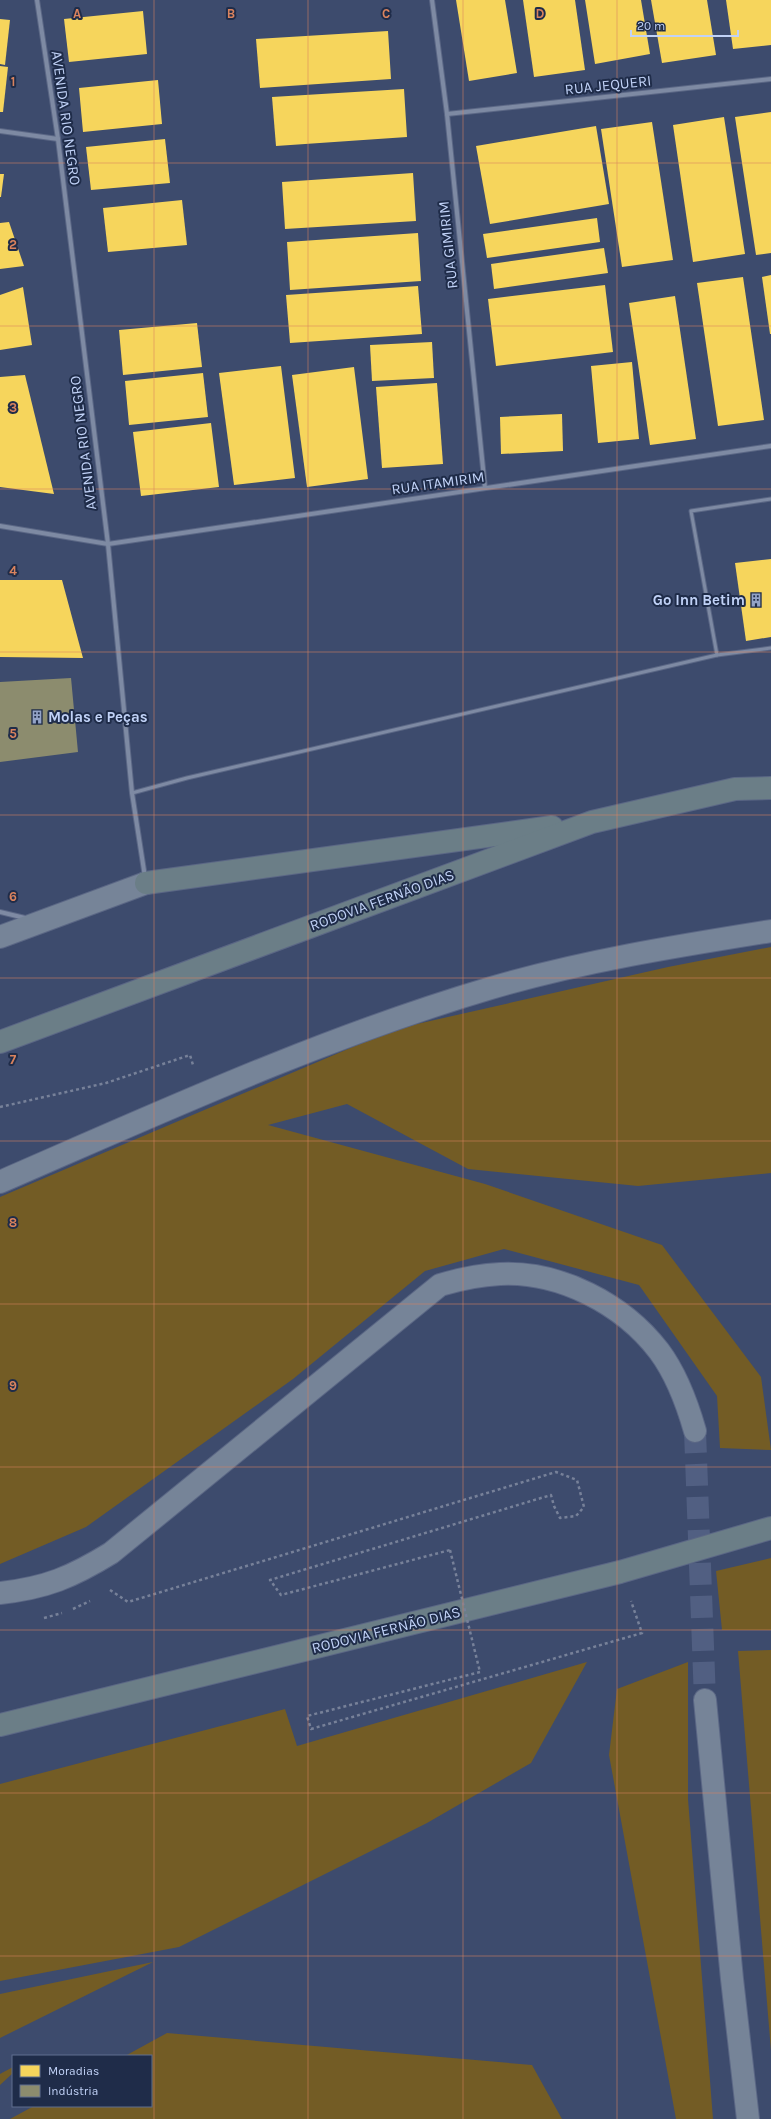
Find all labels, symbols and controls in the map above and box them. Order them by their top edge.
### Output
text: A [73,6,81,21]
text: B [227,6,235,21]
text: C [382,6,390,21]
text: D [536,6,545,21]
scale bar [631,12,738,38]
text: 20 m [637,19,665,33]
street label: AVENIDA RIO NEGRO [48,50,84,186]
street label: RUA JEQUERI [564,72,652,98]
text: 1 [11,74,15,89]
street label: RUA GIMIRIM [434,200,462,290]
text: 2 [9,237,17,252]
street label: AVENIDA RIO NEGRO [66,375,100,511]
text: 3 [9,400,17,415]
street label: RUA ITAMIRIM [390,468,486,498]
text: 4 [9,563,17,578]
place label: Go Inn Betim [653,591,745,609]
building icon: Go Inn Betim [748,592,764,608]
place label: Molas e Peças [48,708,148,726]
building icon: Molas e Peças [29,709,45,725]
text: 5 [9,726,17,741]
street label: RODOVIA FERNÃO DIAS [307,865,457,935]
text: 6 [9,889,17,904]
text: 7 [10,1052,17,1067]
text: 8 [9,1215,17,1230]
text: 9 [9,1378,17,1393]
street label: RODOVIA FERNÃO DIAS [310,1603,462,1657]
legend [12,2055,152,2107]
text: Moradias [48,2064,99,2078]
text: Indústria [48,2084,98,2098]

